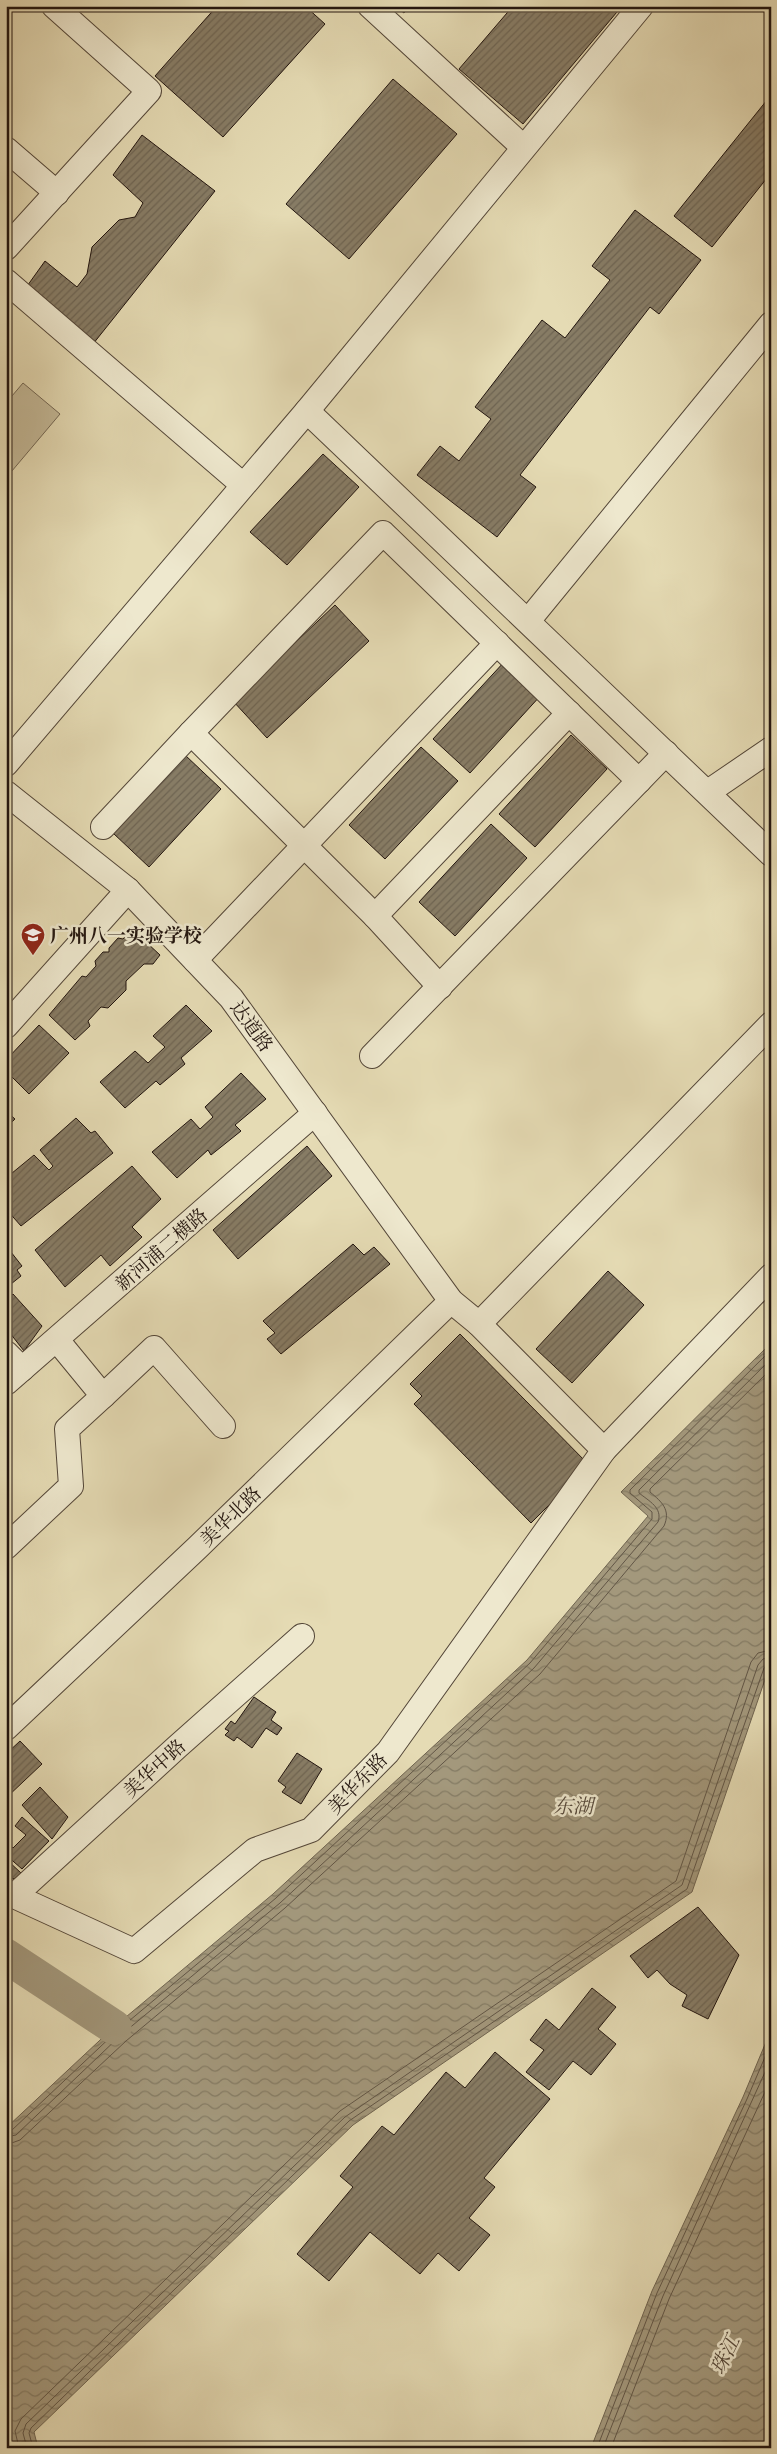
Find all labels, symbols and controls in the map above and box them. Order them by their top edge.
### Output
school or university icon: 广州八一实验学校 [20,922,46,956]
place label: 广州八一实验学校 [50,924,202,947]
street label: 达道路 [226,996,278,1056]
street label: 新河浦二横路 [111,1203,212,1295]
street label: 美华北路 [195,1482,266,1551]
street label: 美华中路 [118,1734,190,1802]
street label: 美华东路 [323,1748,392,1819]
water label: 东湖 [553,1794,596,1818]
water label: 珠江 [705,2329,746,2378]

